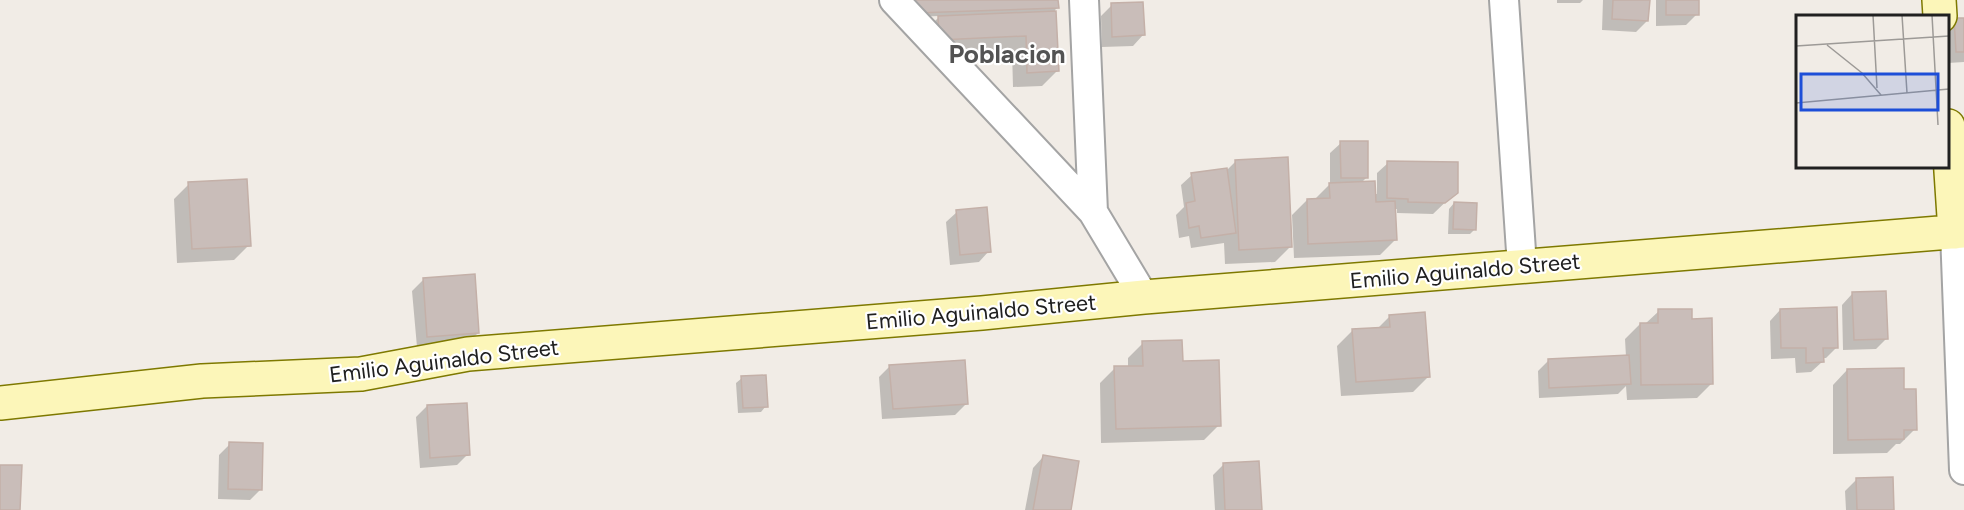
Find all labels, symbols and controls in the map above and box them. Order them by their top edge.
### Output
inset map [1796,15,1949,168]
district label: Poblacion [948,38,1066,70]
street label: Emilio Aguinaldo Street [1349,247,1581,295]
street label: Emilio Aguinaldo Street [865,288,1097,336]
street label: Emilio Aguinaldo Street [328,334,560,388]

